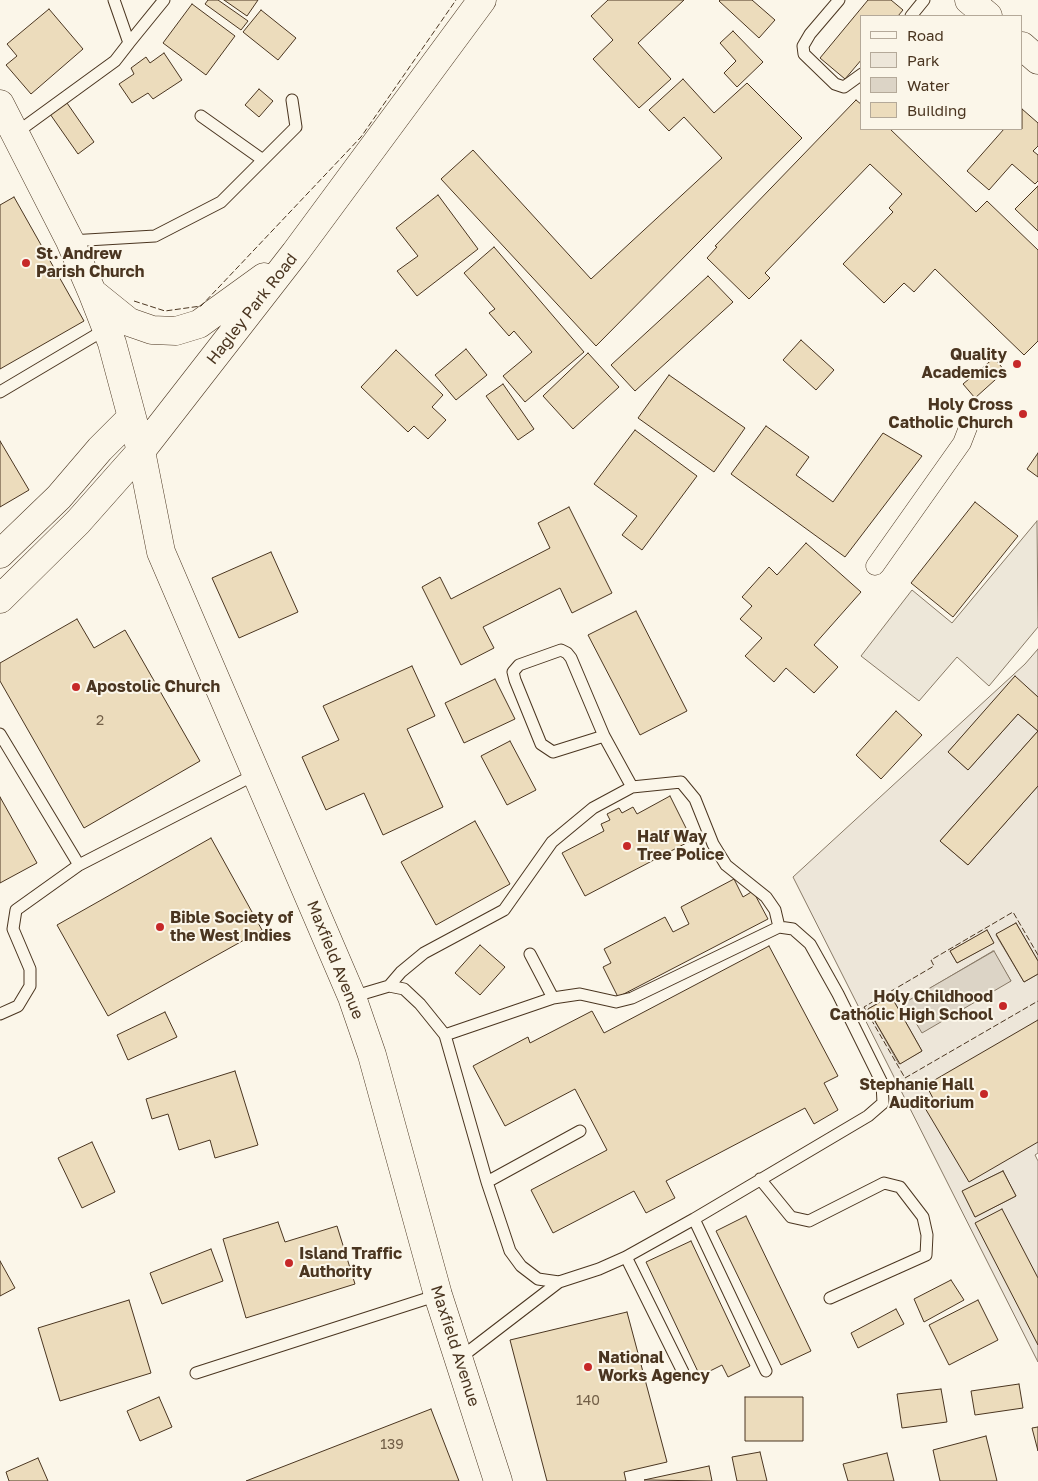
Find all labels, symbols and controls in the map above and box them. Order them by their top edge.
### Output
legend [860,15,1023,130]
text: Road [907,26,944,44]
text: Park [907,51,939,69]
text: Water [907,76,950,94]
text: Building [907,101,967,119]
place label: St. Andrew Parish Church [36,244,144,282]
street label: Hagley Park Road [203,250,301,368]
marker: St. Andrew Parish Church [20,257,32,269]
place label: Quality Academics [921,345,1007,383]
marker: Quality Academics [1011,358,1023,370]
place label: Holy Cross Catholic Church [888,395,1013,433]
marker: Holy Cross Catholic Church [1017,408,1029,420]
place label: Apostolic Church [86,677,220,697]
marker: Apostolic Church [70,681,82,693]
house number: 2 [96,713,104,729]
place label: Half Way Tree Police [637,827,724,865]
marker: Half Way Tree Police [621,840,633,852]
street label: Maxfield Avenue [302,898,368,1022]
place label: Bible Society of the West Indies [170,908,293,946]
marker: Bible Society of the West Indies [154,921,166,933]
place label: Holy Childhood Catholic High School [830,987,993,1025]
marker: Holy Childhood Catholic High School [997,1000,1009,1012]
place label: Stephanie Hall Auditorium [859,1075,974,1113]
marker: Stephanie Hall Auditorium [978,1088,990,1100]
place label: Island Traffic Authority [299,1244,402,1282]
marker: Island Traffic Authority [283,1257,295,1269]
street label: Maxfield Avenue [426,1283,484,1409]
place label: National Works Agency [598,1348,710,1386]
marker: National Works Agency [582,1361,594,1373]
house number: 140 [576,1393,600,1409]
house number: 139 [380,1437,404,1453]

